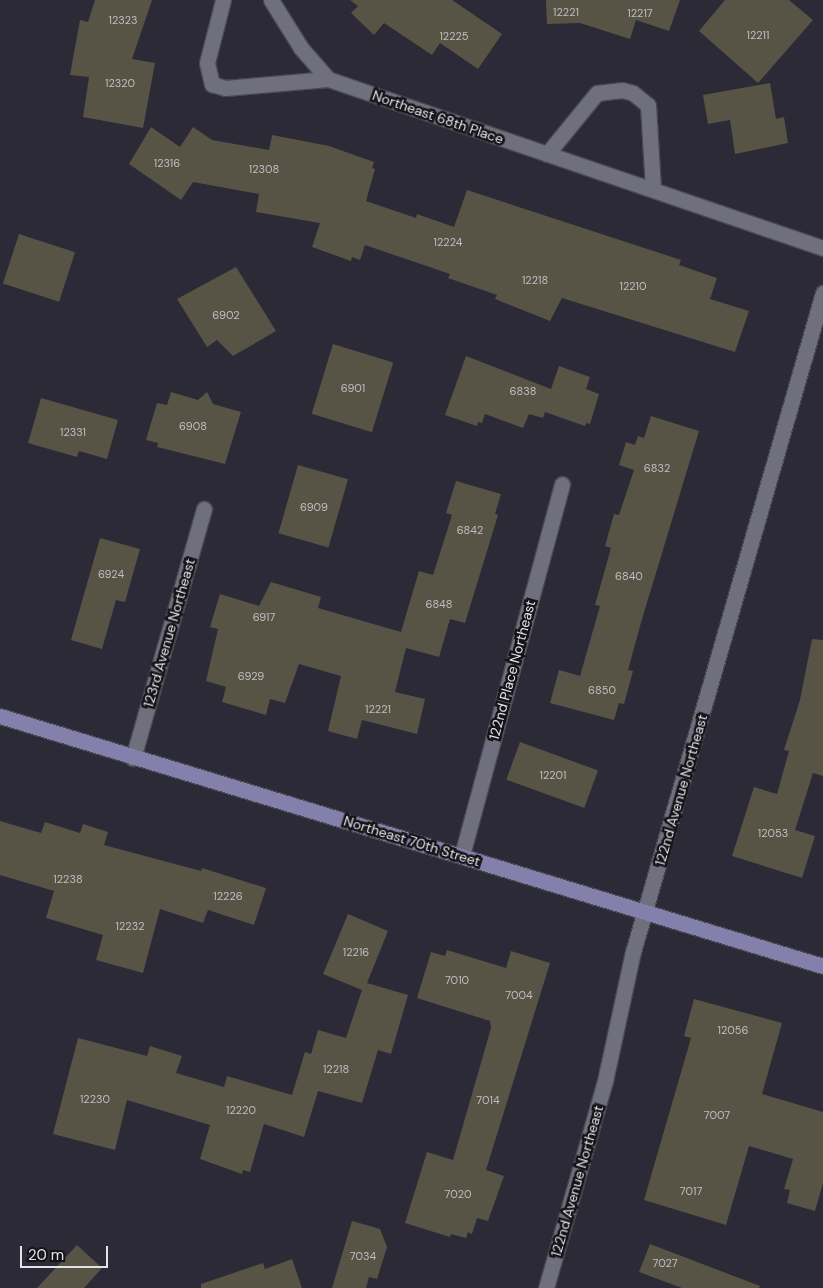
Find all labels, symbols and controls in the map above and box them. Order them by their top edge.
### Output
house number: 12221 [553,5,579,19]
house number: 12217 [627,6,653,20]
house number: 12323 [108,13,138,27]
house number: 12211 [747,28,769,42]
house number: 12225 [439,29,469,43]
house number: 12320 [105,76,135,90]
street label: Northeast 68th Place [370,87,506,147]
house number: 12316 [154,156,180,170]
house number: 12308 [249,162,279,176]
house number: 12224 [434,235,462,249]
house number: 12218 [522,273,548,287]
house number: 12210 [619,279,647,293]
house number: 6902 [212,308,240,322]
house number: 6901 [341,381,365,395]
house number: 6838 [510,384,536,398]
house number: 6908 [179,419,207,433]
house number: 12331 [60,425,86,439]
house number: 6832 [644,461,670,475]
house number: 6909 [300,500,328,514]
house number: 6842 [457,523,483,537]
street label: 123rd Avenue Northeast [140,557,198,709]
house number: 6924 [98,567,124,581]
house number: 6840 [615,569,643,583]
house number: 6848 [426,597,452,611]
street label: 122nd Place Northeast [485,598,539,742]
house number: 6917 [253,610,275,624]
house number: 6929 [238,669,264,683]
house number: 6850 [588,683,616,697]
house number: 12221 [365,702,391,716]
street label: 122nd Avenue Northeast [651,712,711,868]
house number: 12201 [540,768,566,782]
street label: Northeast 70th Street [342,812,482,870]
house number: 12053 [758,826,788,840]
house number: 12238 [53,872,83,886]
house number: 12226 [213,889,243,903]
house number: 12232 [116,919,144,933]
house number: 12216 [343,945,369,959]
house number: 7010 [445,973,469,987]
house number: 7004 [505,988,533,1002]
house number: 12056 [718,1023,748,1037]
house number: 12218 [323,1062,349,1076]
house number: 12230 [80,1092,110,1106]
house number: 7014 [476,1093,500,1107]
house number: 12220 [226,1103,256,1117]
street label: 122nd Avenue Northeast [547,1103,607,1259]
house number: 7007 [704,1108,730,1122]
house number: 7017 [680,1184,702,1198]
house number: 7020 [445,1187,471,1201]
scale bar [22,1236,110,1268]
text: 20 m [28,1245,64,1265]
house number: 7034 [350,1249,376,1263]
house number: 7027 [652,1256,678,1270]

